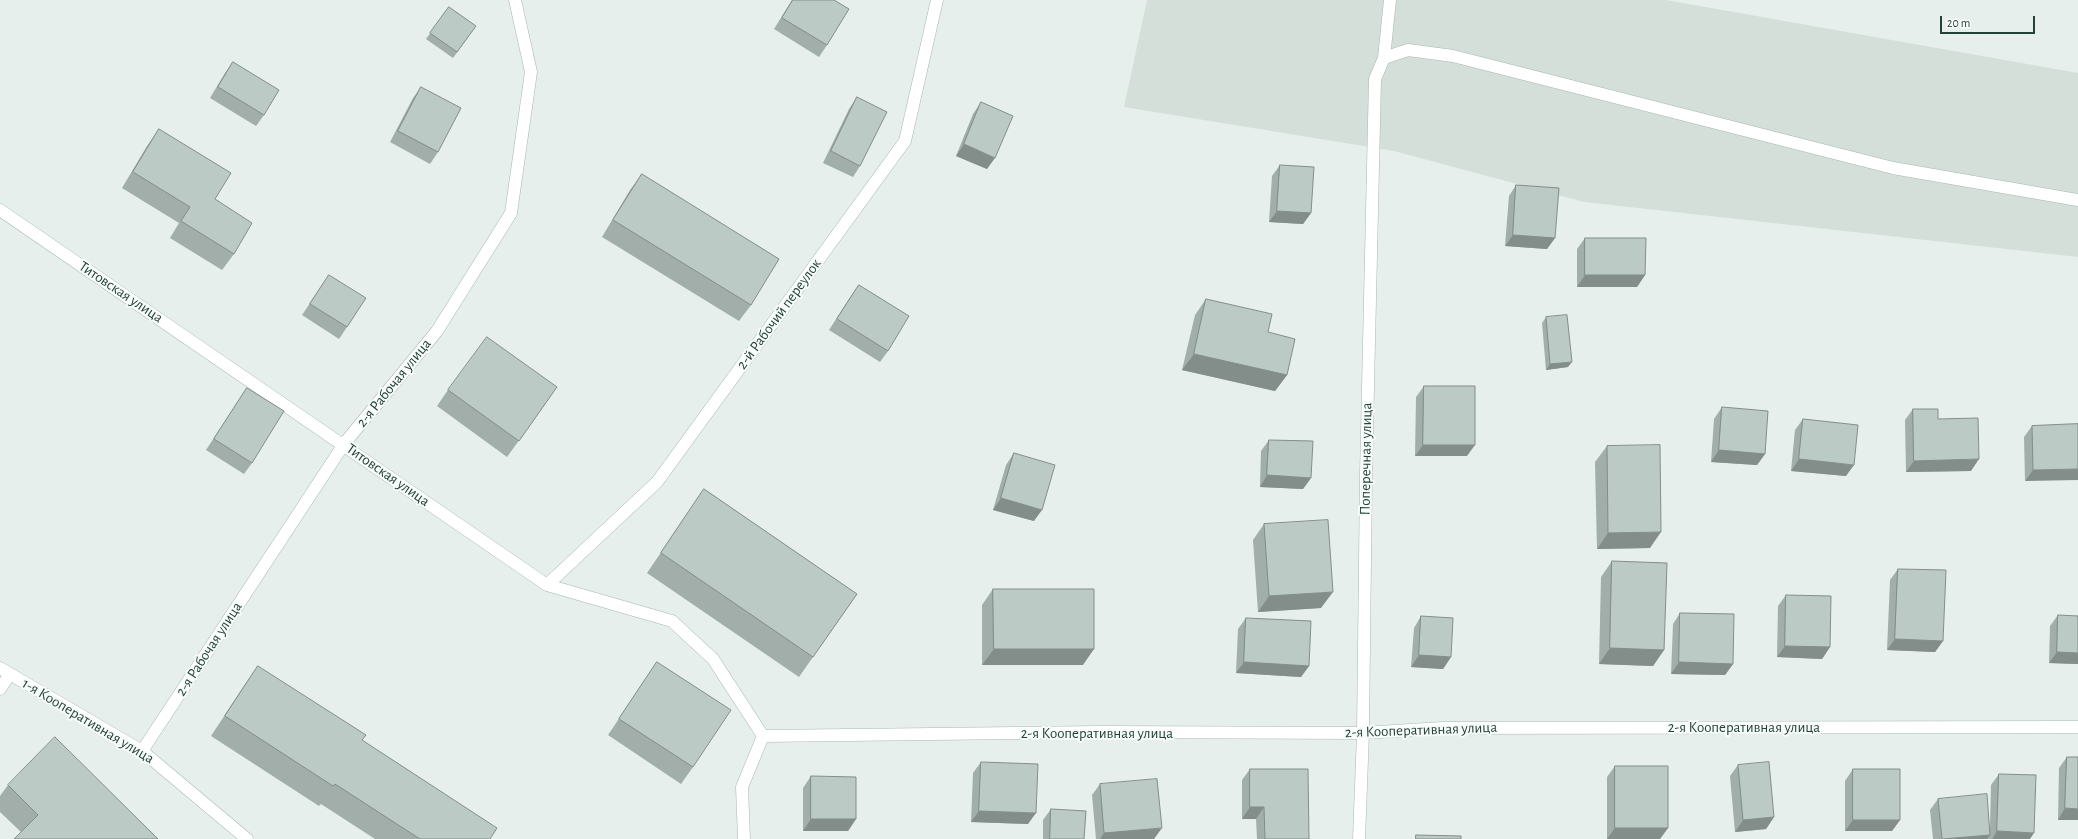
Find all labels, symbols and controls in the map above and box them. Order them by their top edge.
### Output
scale bar [1942,8,2037,34]
text: 20 m [1947,17,1970,29]
street label: 2-й Рабочий переулок [733,255,825,373]
street label: Титовская улица [76,257,166,327]
street label: 2-я Рабочая улица [353,335,435,431]
street label: Поперечная улица [1356,403,1376,515]
street label: Титовская улица [343,440,433,510]
street label: 2-я Рабочая улица [172,599,246,699]
street label: 1-я Кооперативная улица [19,674,157,768]
street label: 2-я Кооперативная улица [1345,718,1497,742]
street label: 2-я Кооперативная улица [1668,718,1820,736]
street label: 2-я Кооперативная улица [1021,724,1173,742]

